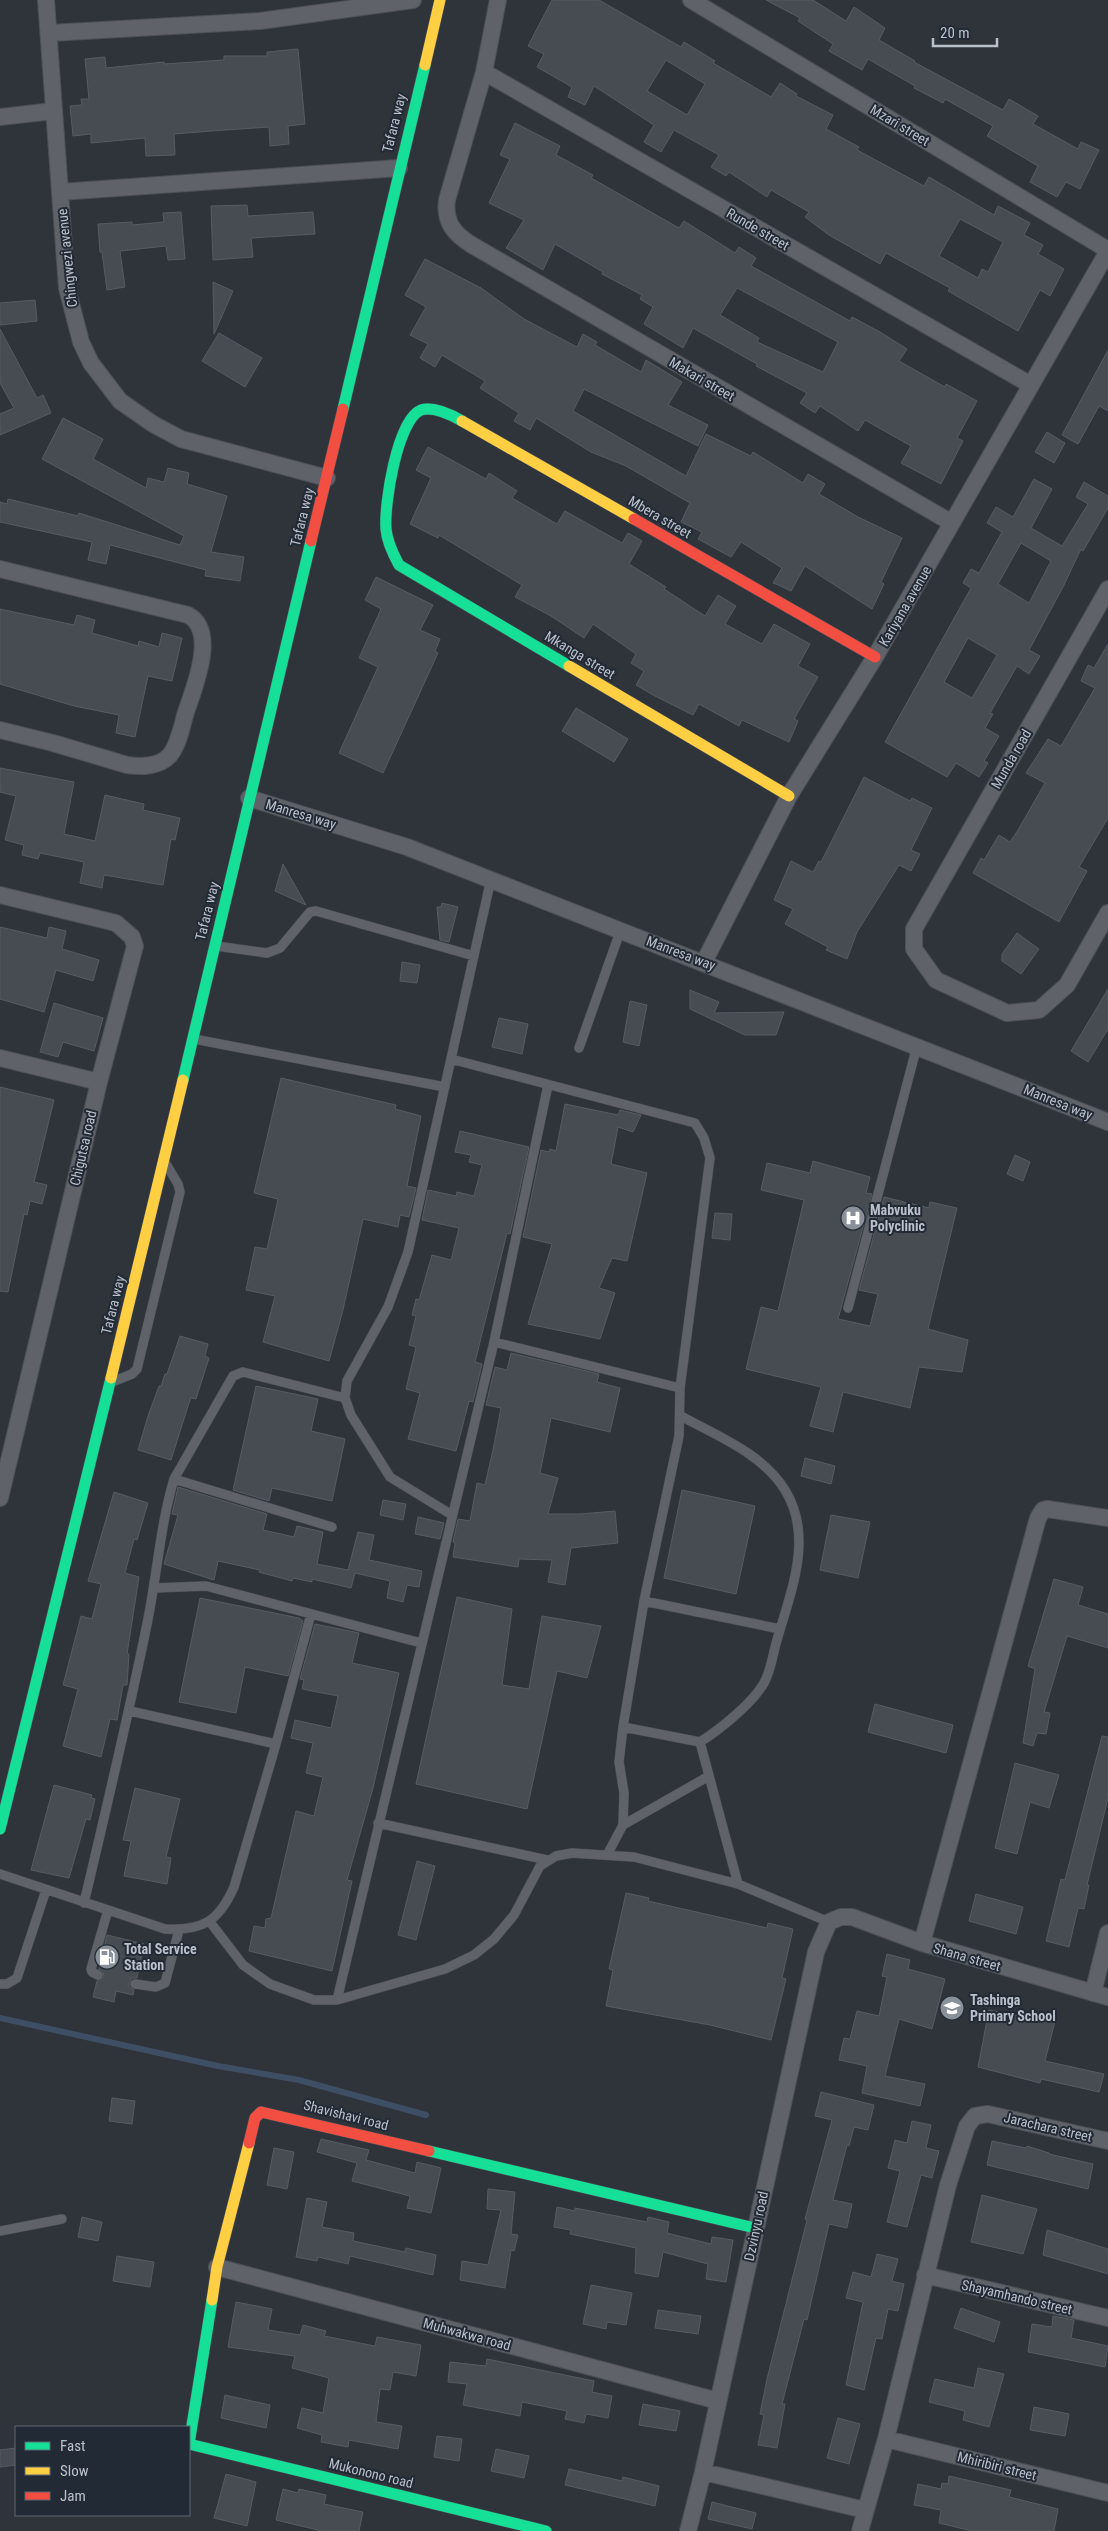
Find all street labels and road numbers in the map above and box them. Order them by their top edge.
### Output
street label: Tafara way [379,92,409,154]
street label: Mzari street [868,101,932,149]
street label: Runde street [724,205,792,253]
street label: Chingwezi avenue [54,208,80,308]
street label: Makari street [666,354,738,404]
street label: Tafara way [287,486,317,548]
street label: Mbera street [626,493,694,541]
street label: Kariyana avenue [876,563,935,649]
street label: Mkanga street [542,628,618,682]
street label: Munda road [988,727,1034,791]
street label: Manresa way [264,796,338,832]
street label: Tafara way [192,880,222,942]
street label: Manresa way [644,933,718,974]
street label: Manresa way [1021,1081,1095,1123]
street label: Chigutsa road [67,1109,99,1187]
street label: Tafara way [98,1274,128,1336]
street label: Shana street [931,1940,1003,1974]
street label: Shavishavi road [302,2097,390,2133]
street label: Jarachara street [1002,2109,1094,2145]
street label: Dzvinyu road [741,2190,771,2262]
street label: Shayamhando street [960,2276,1074,2318]
street label: Muhwakwa road [421,2315,513,2353]
street label: Mhiribiri street [956,2448,1038,2484]
street label: Mukonono road [327,2455,415,2491]

